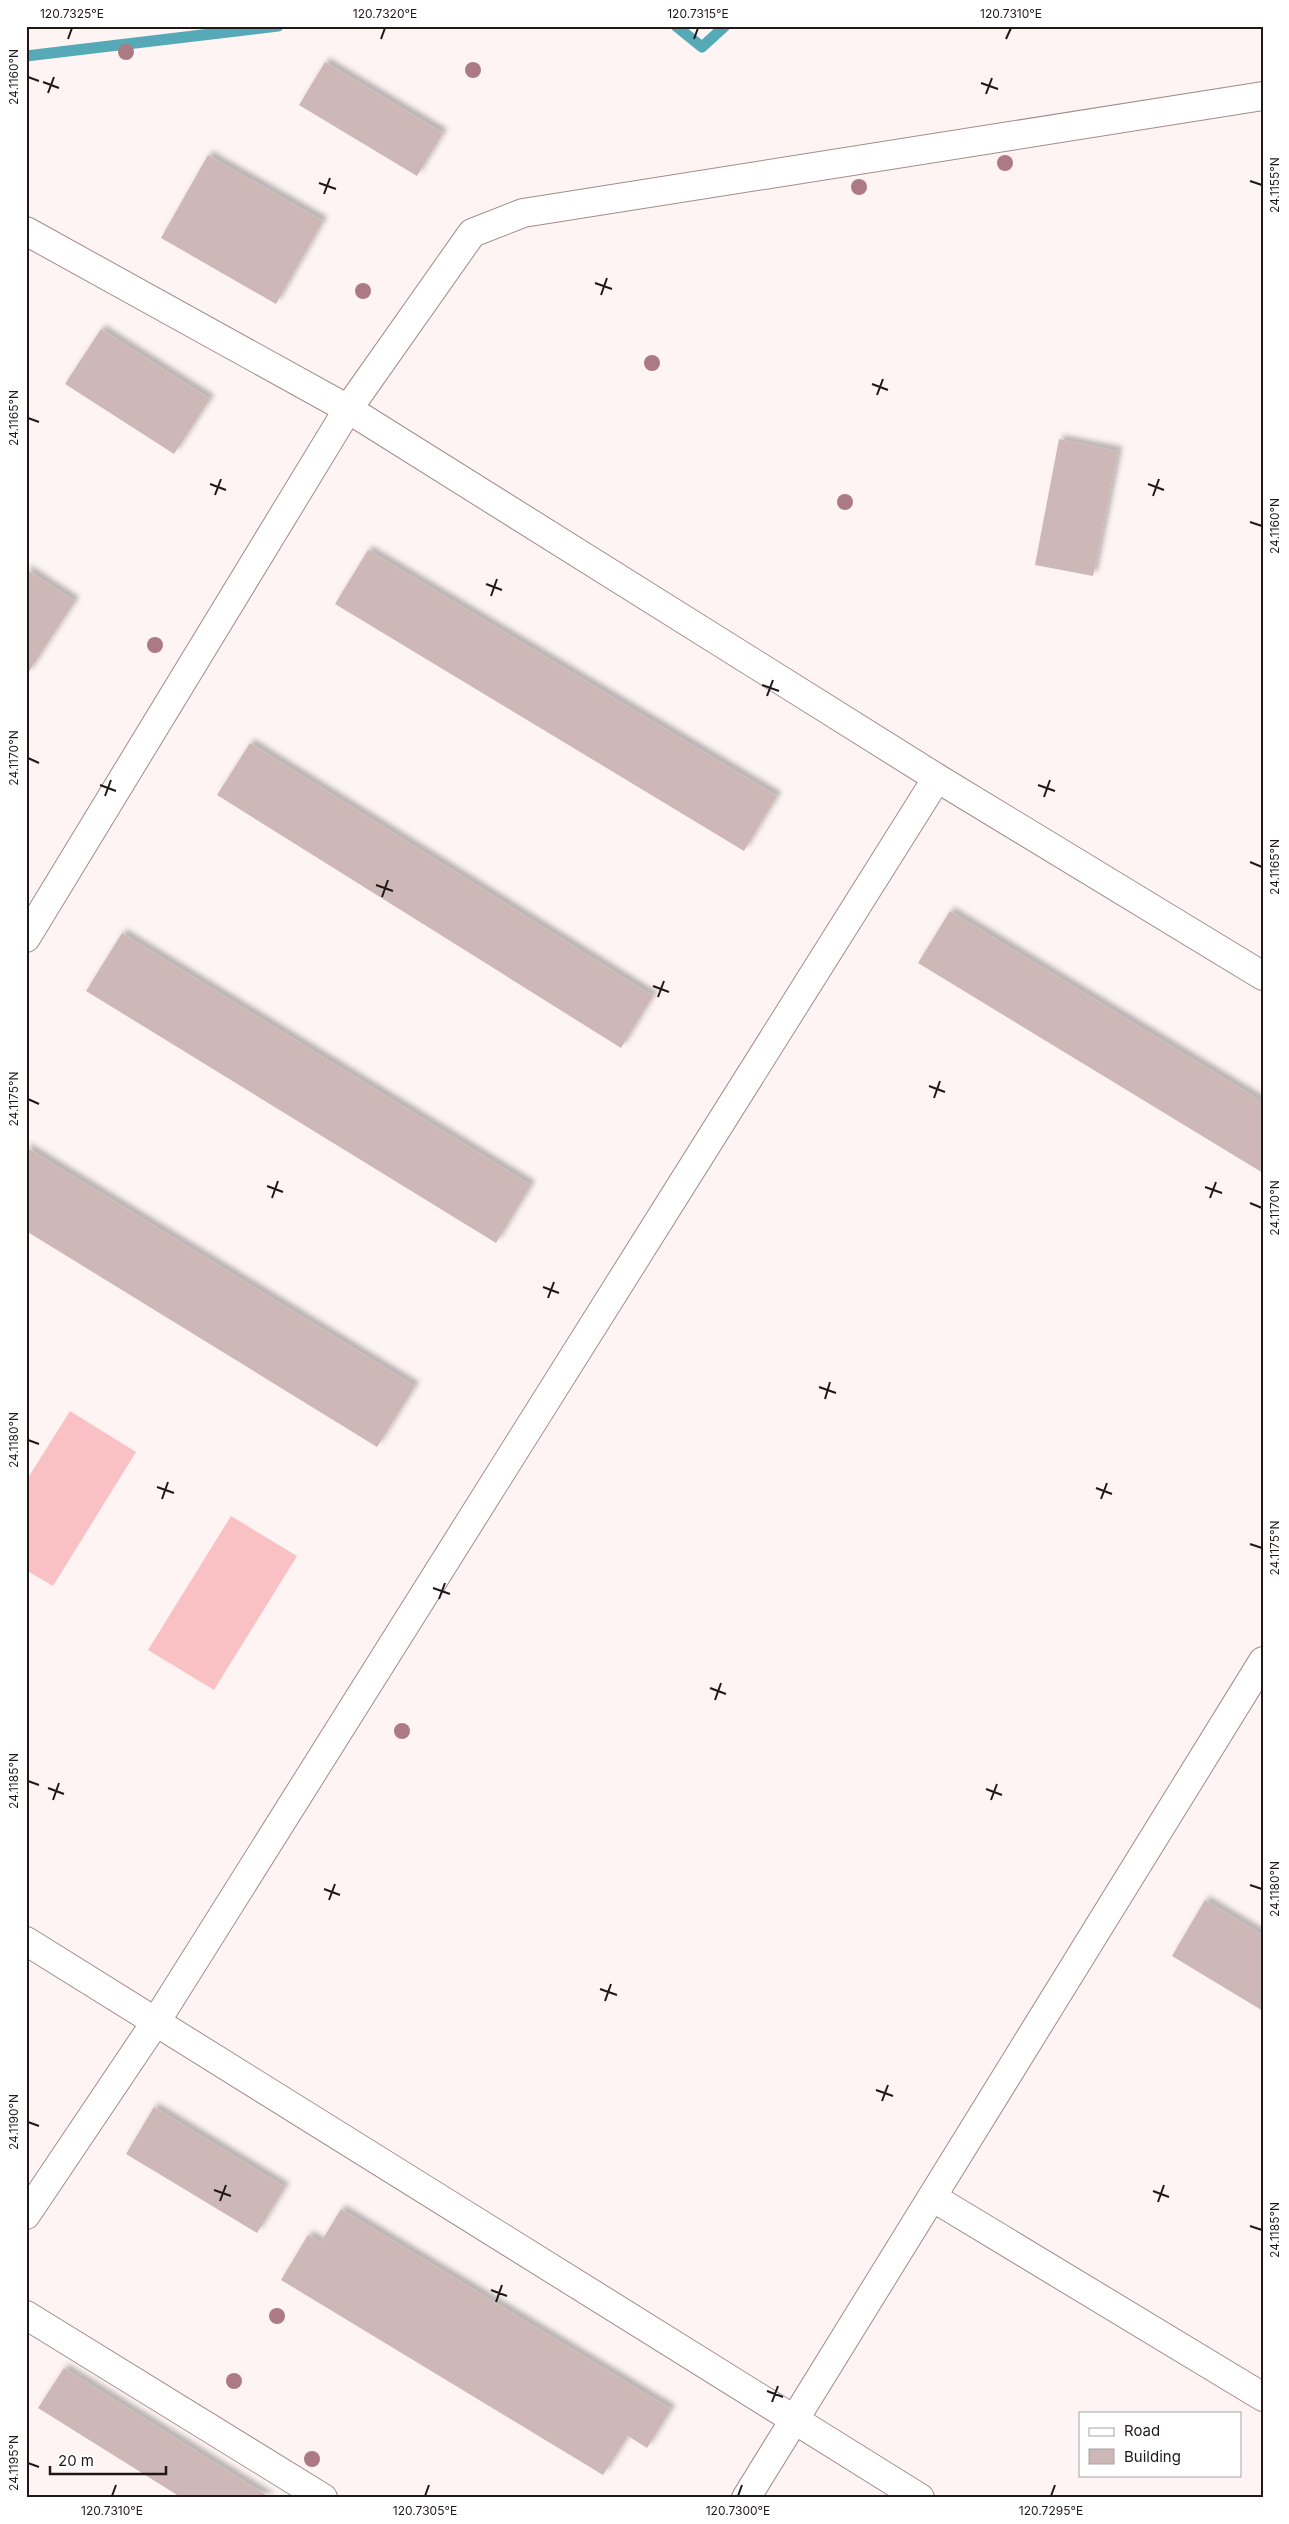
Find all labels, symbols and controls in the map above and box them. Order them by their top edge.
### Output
text: 120.7325°E [40,6,104,21]
text: 120.7320°E [353,6,417,21]
text: 120.7315°E [667,6,729,21]
text: 120.7310°E [980,6,1042,21]
text: 24.1160°N [6,49,21,105]
text: 24.1155°N [1267,157,1282,213]
text: 24.1165°N [6,390,21,446]
text: 24.1160°N [1267,498,1282,554]
text: 24.1170°N [6,730,21,786]
text: 24.1165°N [1267,839,1282,895]
text: 24.1175°N [6,1071,21,1127]
text: 24.1170°N [1267,1180,1282,1236]
text: 24.1180°N [6,1412,21,1468]
text: 24.1175°N [1267,1520,1282,1576]
text: 24.1185°N [6,1753,21,1809]
text: 24.1180°N [1267,1861,1282,1917]
text: 24.1190°N [6,2094,21,2150]
text: 24.1185°N [1267,2202,1282,2258]
legend [1079,2412,1242,2476]
text: Road [1124,2421,1160,2440]
text: 24.1195°N [6,2435,21,2491]
scale bar [50,2444,166,2476]
text: Building [1124,2447,1181,2466]
text: 20 m [58,2451,94,2470]
text: 120.7310°E [81,2503,143,2518]
text: 120.7305°E [393,2503,457,2518]
text: 120.7300°E [706,2503,770,2518]
text: 120.7295°E [1019,2503,1083,2518]

